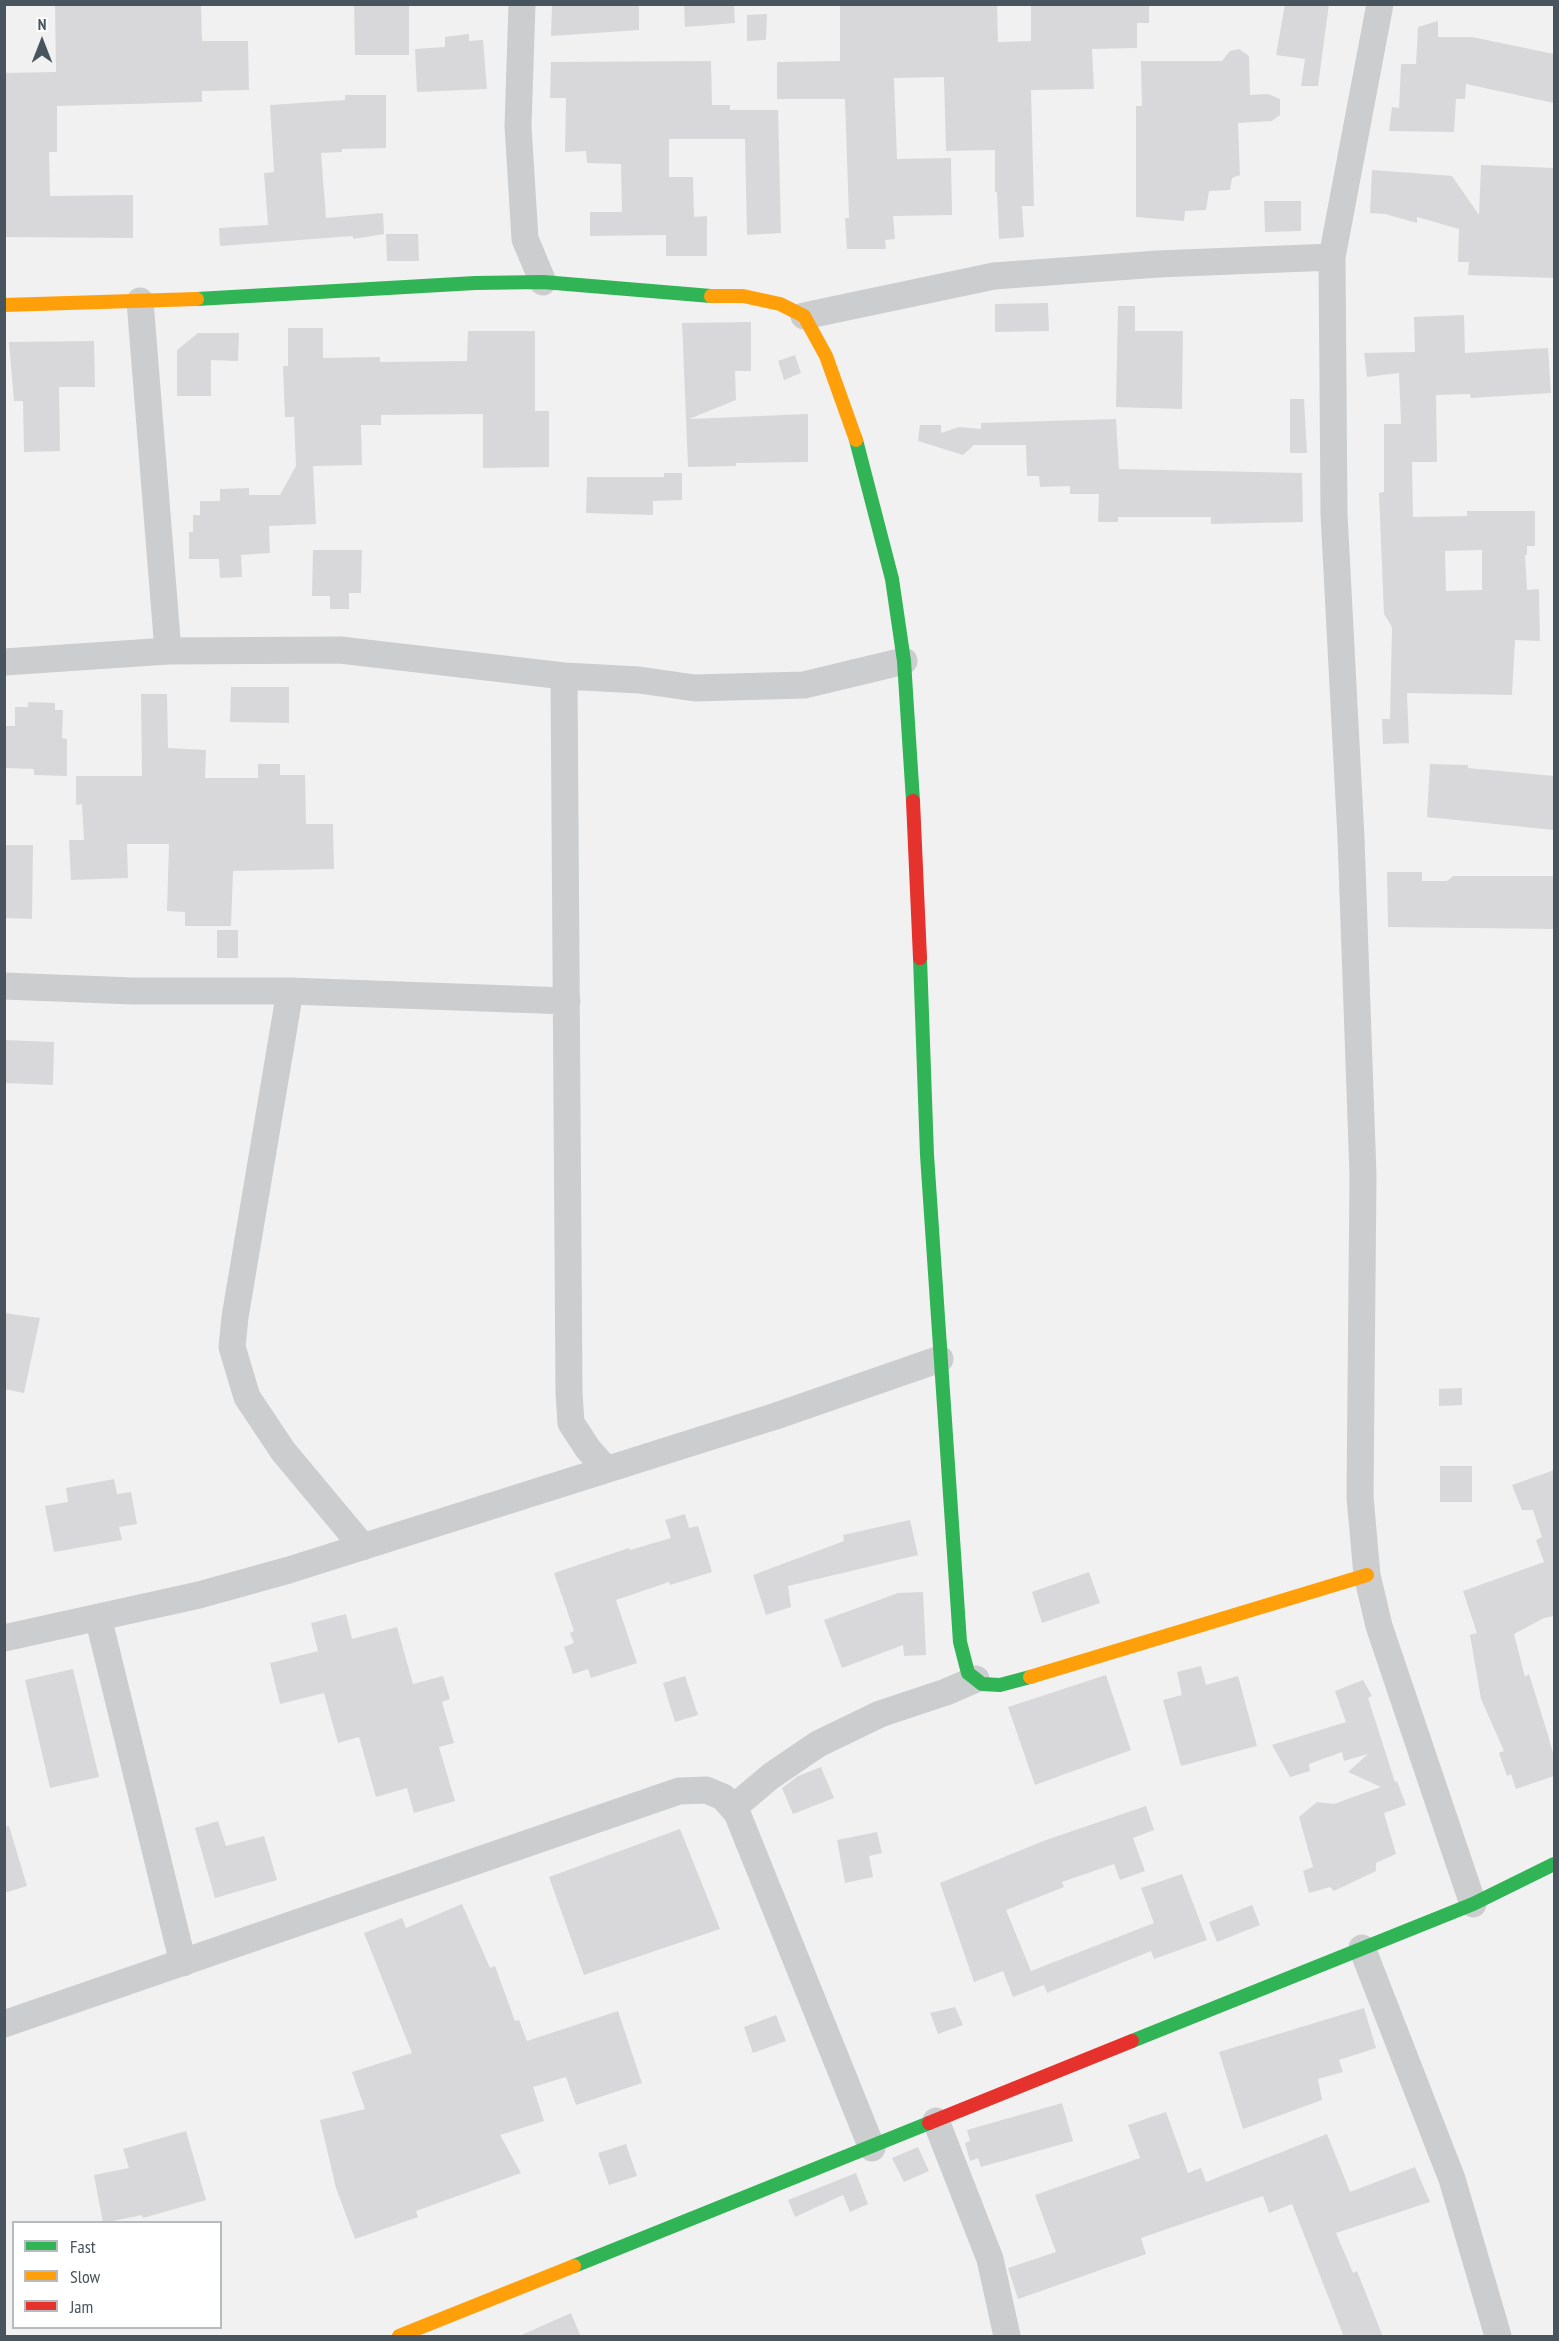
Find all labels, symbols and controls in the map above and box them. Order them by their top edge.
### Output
north arrow [12,12,72,72]
text: N [38,14,46,34]
legend [12,2221,222,2329]
text: Fast [70,2235,96,2258]
text: Slow [70,2265,100,2288]
text: Jam [70,2295,93,2318]

